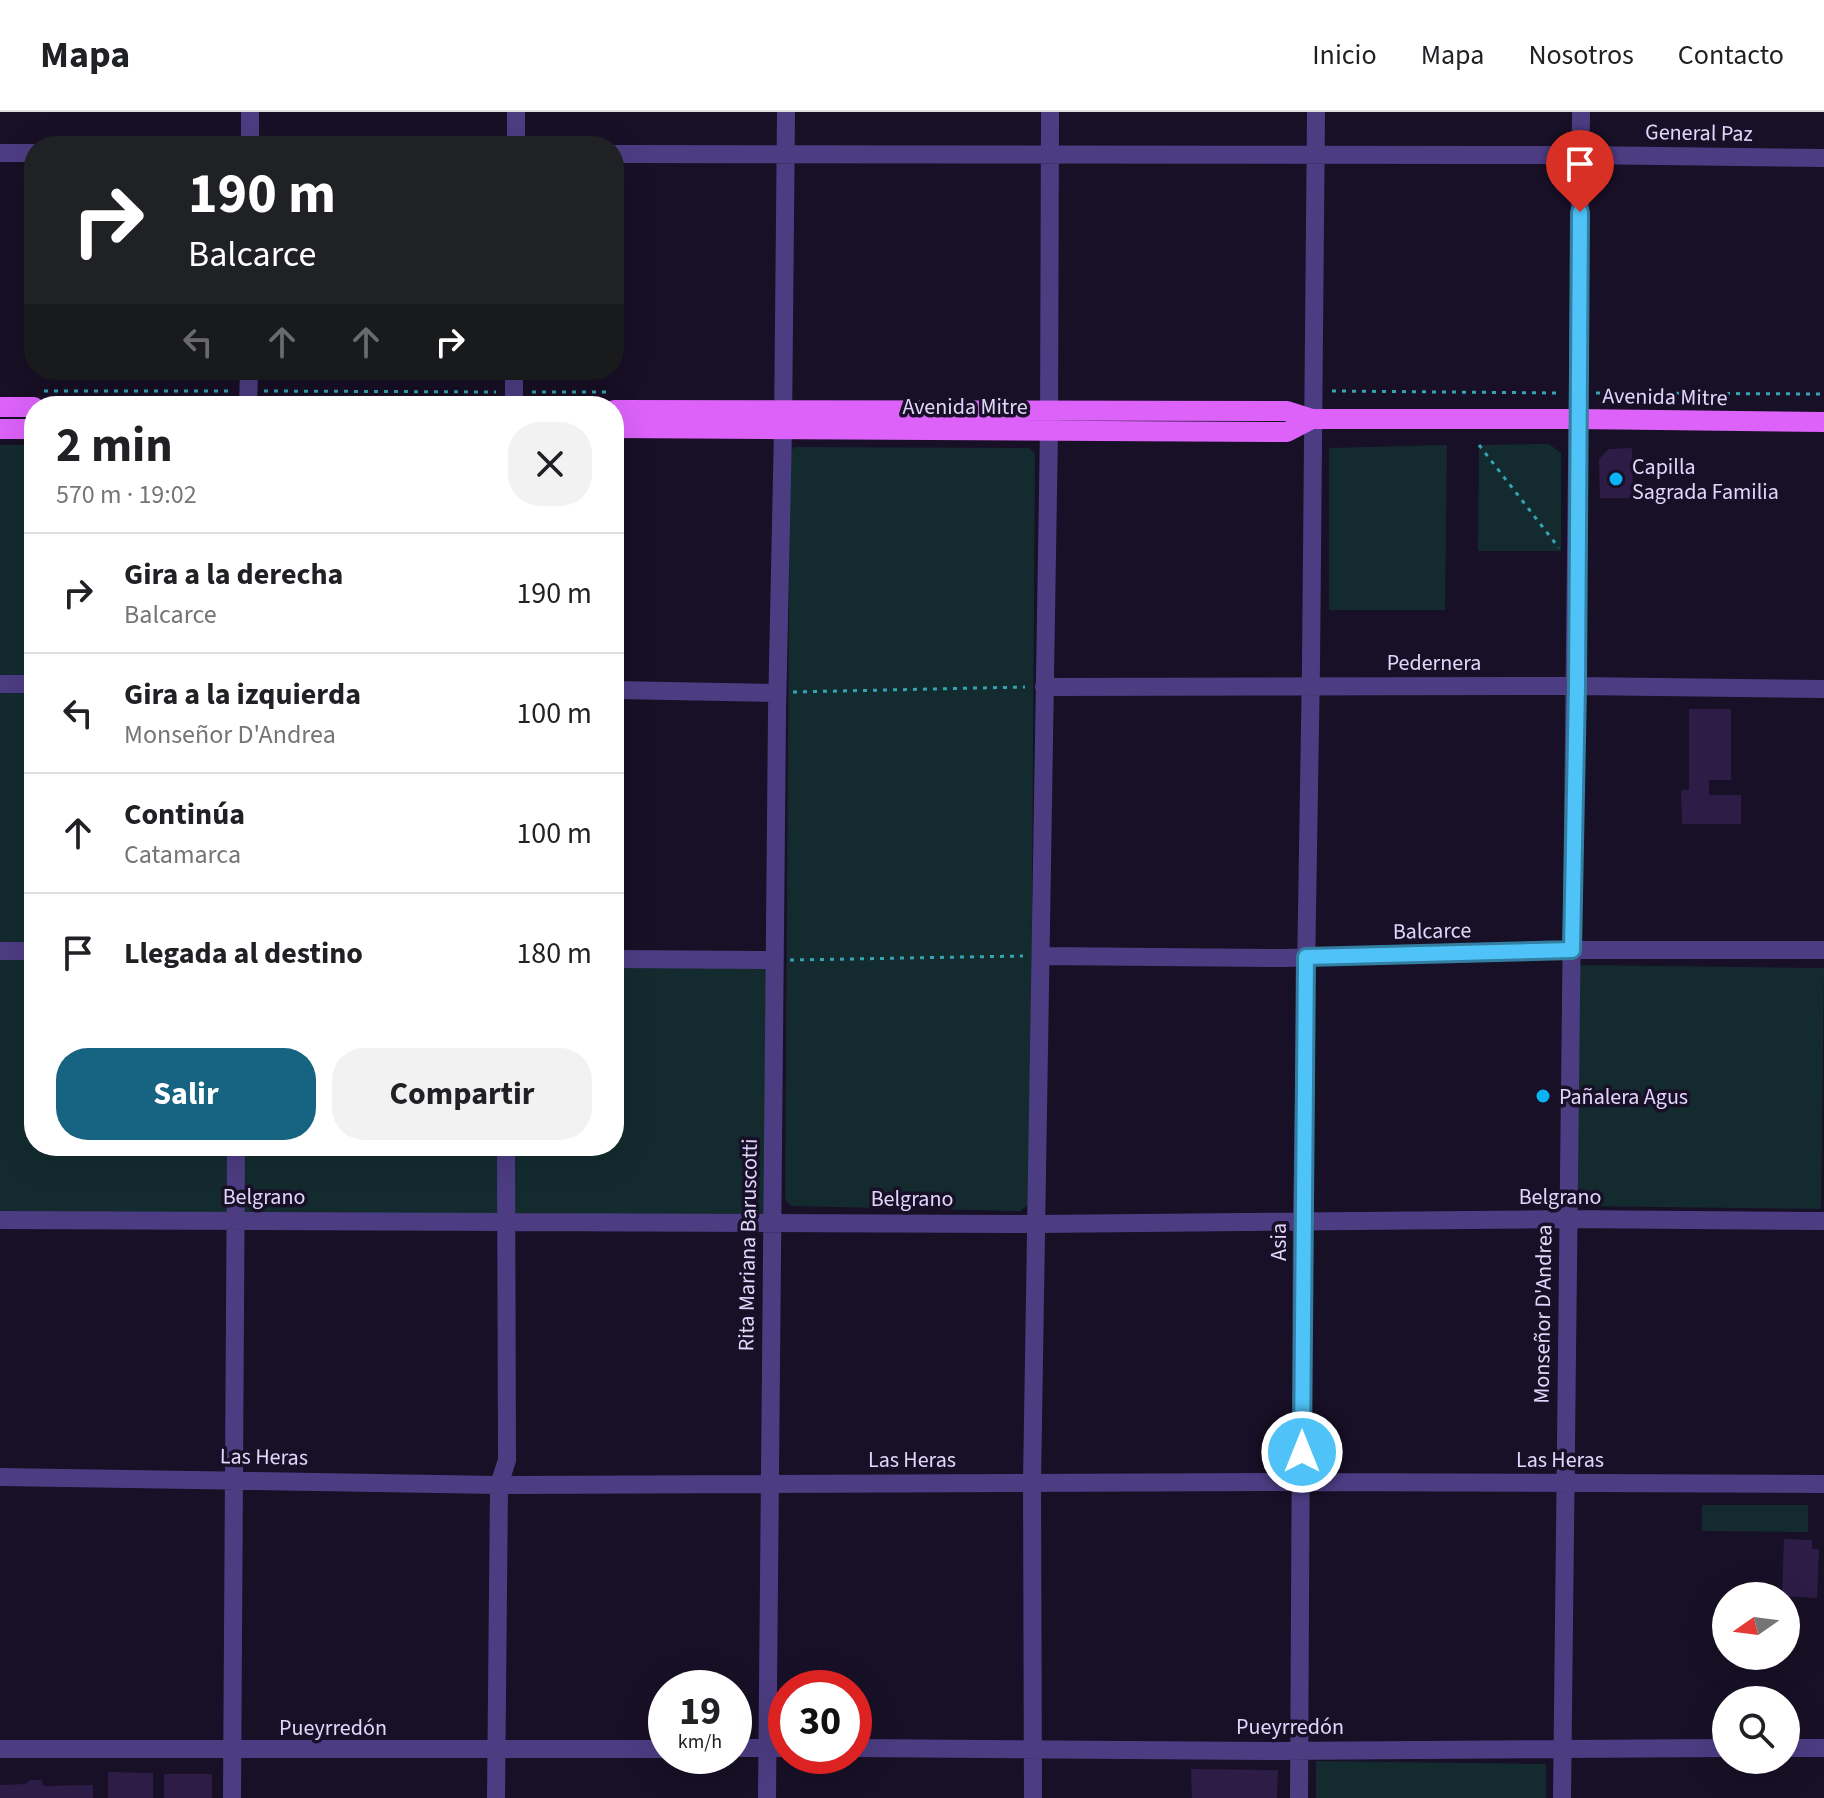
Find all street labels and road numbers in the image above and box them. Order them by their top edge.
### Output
street label: General Paz [1645,116,1753,150]
street label: Avenida Mitre [1602,380,1728,414]
street label: Avenida Mitre [902,391,1028,423]
street label: Pedernera [1387,647,1481,679]
street label: Balcarce [1393,914,1472,948]
street label: Rita Mariana Baruscotti [730,1138,766,1352]
street label: Belgrano [223,1181,305,1213]
street label: Belgrano [1519,1181,1601,1213]
street label: Belgrano [871,1183,953,1215]
street label: Asia [1263,1223,1295,1261]
street label: Monseñor D'Andrea [1525,1224,1561,1404]
street label: Las Heras [220,1440,308,1474]
street label: Las Heras [868,1444,956,1476]
street label: Las Heras [1516,1444,1604,1476]
street label: Pueyrredón [1236,1711,1344,1743]
street label: Pueyrredón [279,1712,387,1744]

